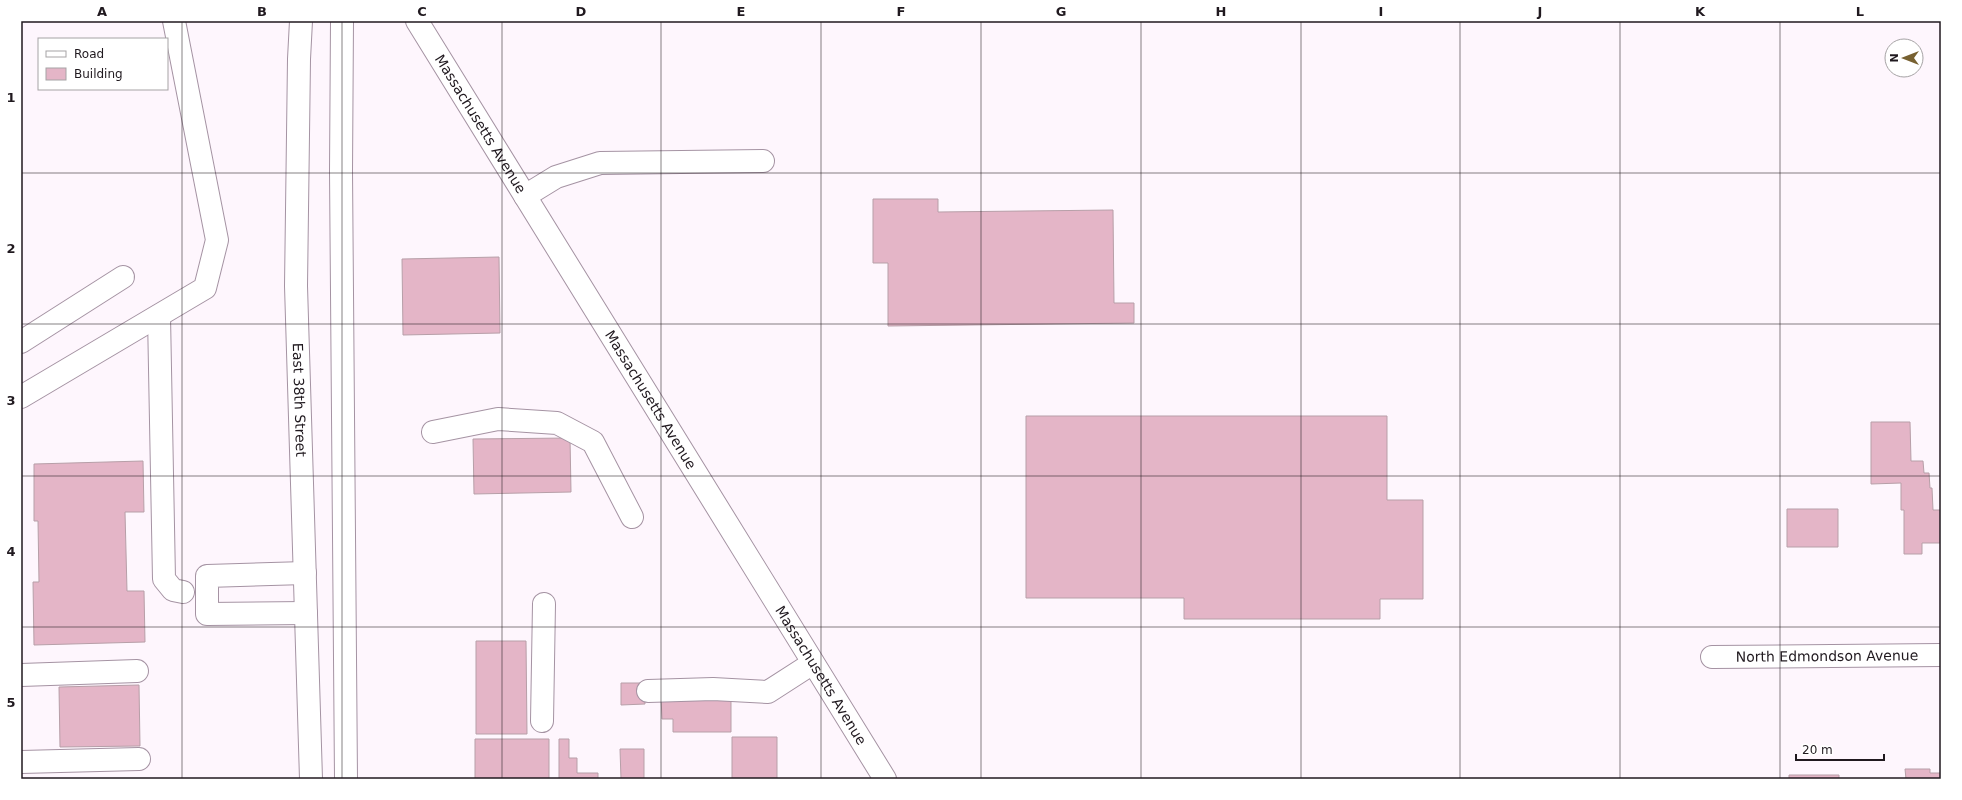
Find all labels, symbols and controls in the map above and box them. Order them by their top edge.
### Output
text: A [97,4,107,19]
text: B [257,4,267,19]
text: C [417,4,427,19]
text: D [576,4,587,19]
text: E [737,4,745,19]
text: F [897,4,905,19]
text: G [1056,4,1066,19]
text: H [1216,4,1226,19]
text: I [1379,4,1383,19]
text: J [1537,4,1542,19]
text: K [1695,4,1706,19]
text: L [1856,4,1864,19]
legend [38,38,168,90]
north arrow [1884,38,1924,78]
text: Road [74,47,104,61]
street label: Massachusetts Avenue [432,52,529,196]
text: N [1888,53,1901,63]
text: Building [74,67,123,81]
text: 1 [6,90,16,105]
text: 2 [6,241,16,256]
street label: Massachusetts Avenue [602,327,700,472]
street label: East 38th Street [290,343,309,458]
text: 3 [6,393,16,408]
text: 4 [6,544,16,559]
street label: Massachusetts Avenue [772,603,870,748]
street label: North Edmondson Avenue [1736,647,1918,665]
text: 5 [6,695,16,710]
scale bar [1796,736,1884,762]
text: 20 m [1802,743,1833,757]

